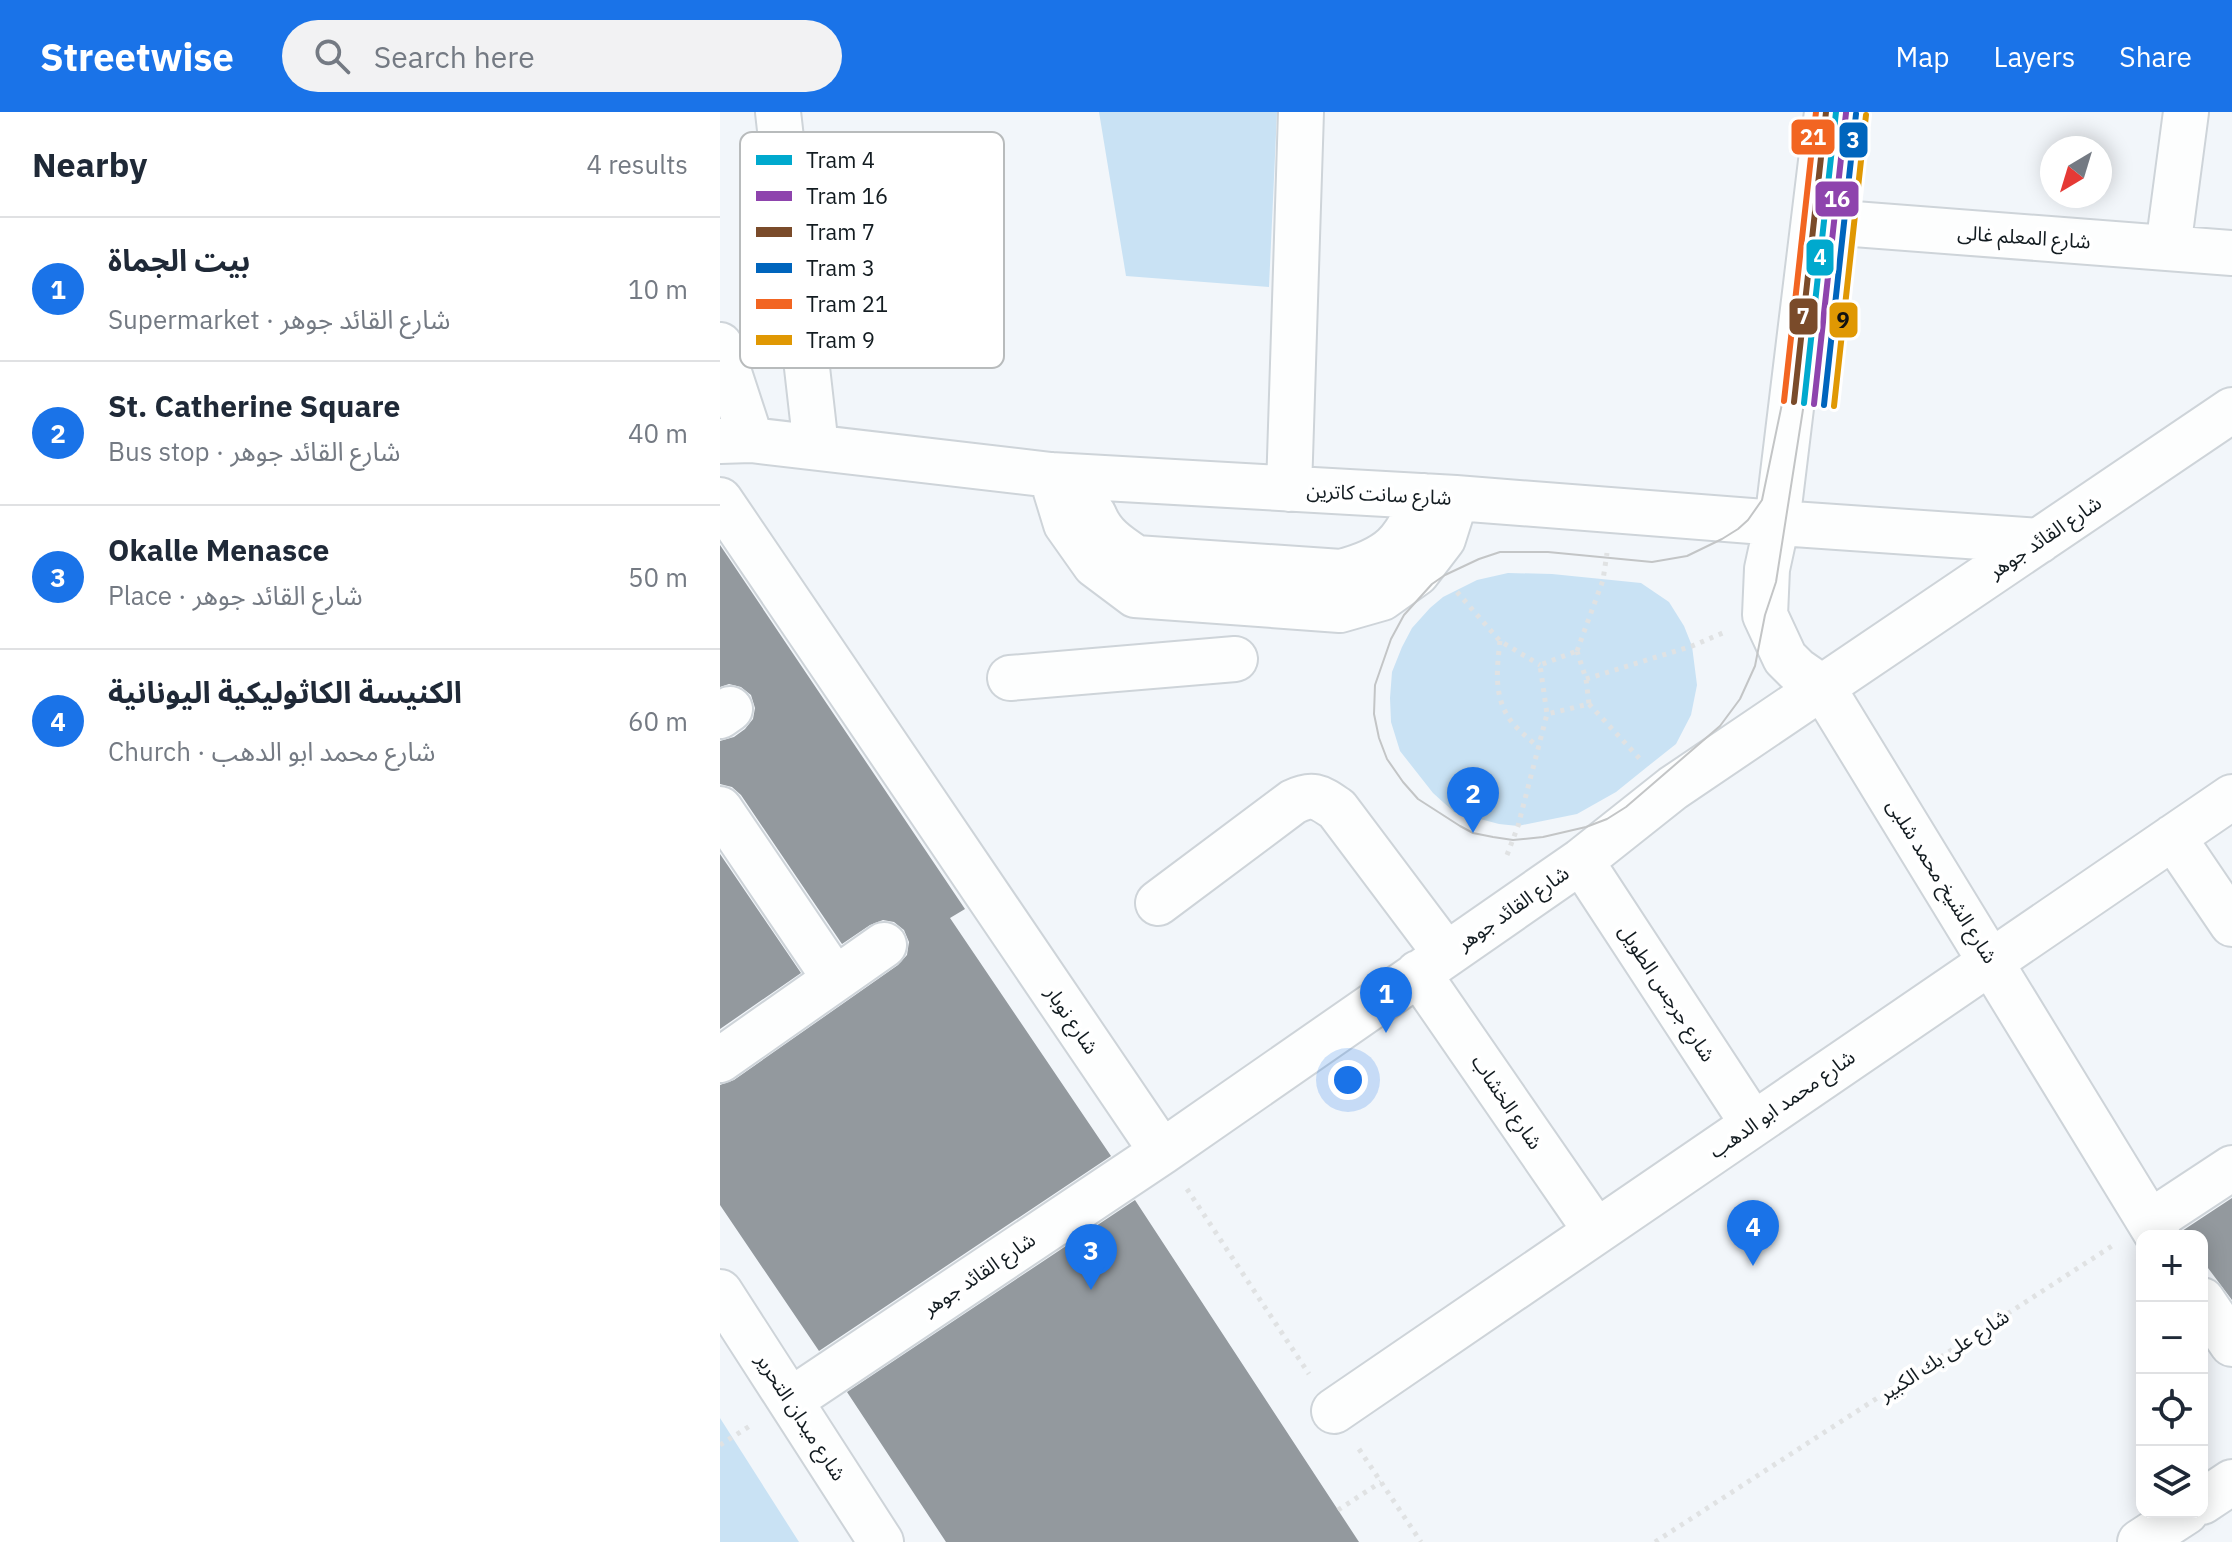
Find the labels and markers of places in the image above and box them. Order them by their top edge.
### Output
pin: 2 [1447,767,1499,833]
pin: 1 [1360,967,1412,1033]
pin: 4 [1727,1200,1779,1266]
pin: 3 [1065,1224,1117,1290]

